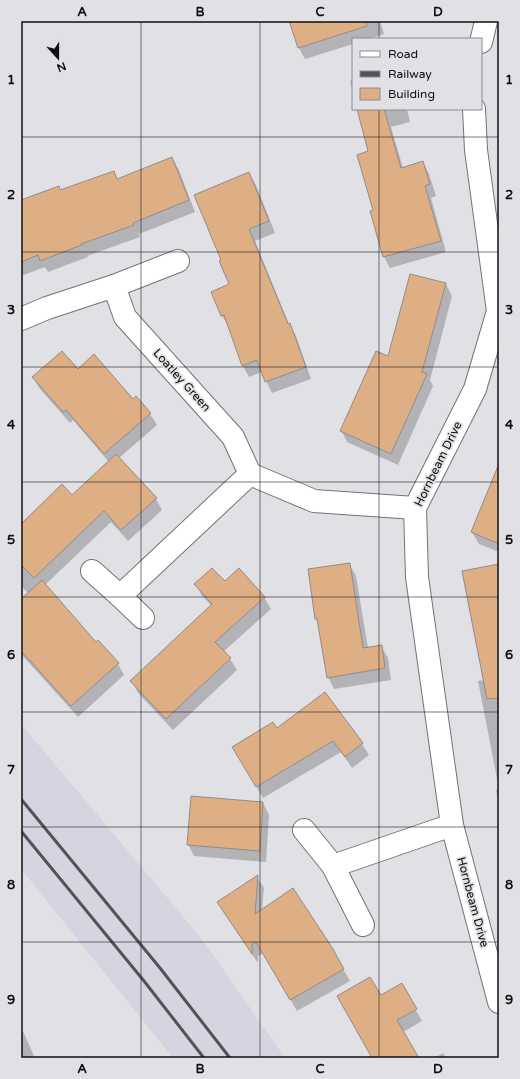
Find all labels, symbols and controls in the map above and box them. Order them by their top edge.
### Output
text: A [77,4,87,20]
text: B [195,4,205,20]
text: C [315,4,325,20]
text: D [433,4,443,20]
north arrow [38,38,78,78]
legend [352,38,482,110]
text: Road [388,47,418,61]
text: N [55,59,68,75]
text: Railway [388,67,432,81]
text: 1 [7,72,15,88]
text: 1 [505,72,513,88]
text: Building [388,87,435,101]
text: 2 [7,187,15,203]
text: 2 [505,187,513,203]
text: 3 [7,302,15,318]
text: 3 [505,302,513,318]
street label: Loatley Green [150,346,214,414]
text: 4 [7,417,16,433]
text: 4 [505,417,514,433]
street label: Hornbeam Drive [411,419,465,509]
text: 5 [7,532,15,548]
text: 5 [505,532,513,548]
text: 6 [7,647,15,663]
text: 6 [505,647,513,663]
text: 7 [7,762,15,778]
text: 7 [505,762,513,778]
street label: Hornbeam Drive [454,855,492,949]
text: 8 [7,877,15,893]
text: 8 [505,877,513,893]
text: 9 [7,992,15,1008]
text: 9 [505,992,513,1008]
text: A [77,1061,87,1077]
text: B [195,1061,205,1077]
text: C [315,1061,325,1077]
text: D [433,1061,443,1077]

